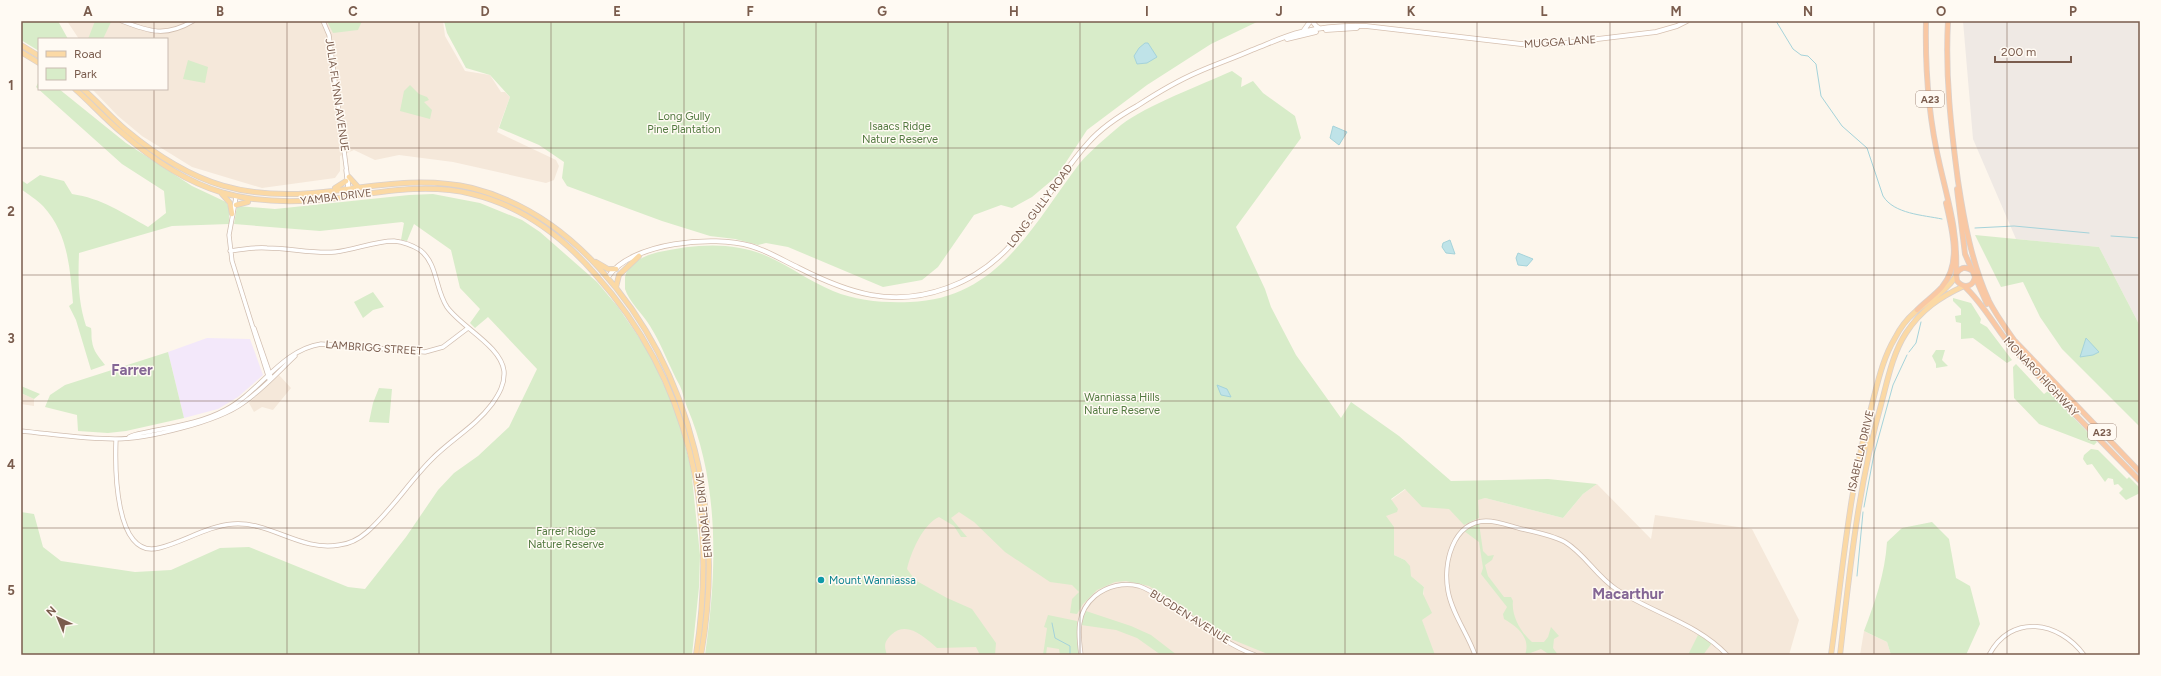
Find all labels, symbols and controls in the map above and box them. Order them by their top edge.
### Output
text: A [83,4,93,19]
text: B [216,4,224,19]
text: C [348,4,358,19]
text: D [480,4,490,19]
text: E [613,4,621,19]
text: F [746,4,754,19]
text: G [877,4,887,19]
text: H [1009,4,1019,19]
text: I [1145,4,1149,19]
text: J [1275,4,1283,19]
text: K [1407,4,1416,19]
text: L [1541,4,1548,19]
text: M [1670,4,1682,19]
text: N [1803,4,1813,19]
text: O [1936,4,1946,19]
text: P [2069,4,2077,19]
street label: MUGGA LANE [1524,33,1596,51]
legend [38,38,168,90]
street label: JULIA FLYNN AVENUE [323,38,351,152]
scale bar [1995,38,2071,64]
text: 200 m [2001,45,2036,59]
text: Road [74,47,102,61]
text: Park [74,67,97,81]
text: 1 [8,78,14,93]
road number: A23 [1916,91,1944,107]
park label: Long Gully Pine Plantation [647,110,721,136]
park label: Isaacs Ridge Nature Reserve [862,120,938,146]
street label: LONG GULLY ROAD [1004,161,1076,250]
street label: YAMBA DRIVE [300,186,372,208]
text: 2 [7,204,15,219]
text: 3 [7,331,15,346]
street label: MONARO HIGHWAY [2001,335,2081,420]
street label: LAMBRIGG STREET [325,338,423,358]
district label: Farrer [111,361,153,379]
park label: Wanniassa Hills Nature Reserve [1084,391,1160,417]
street label: ISABELLA DRIVE [1845,409,1877,493]
road number: A23 [2088,424,2116,440]
text: 4 [7,457,15,472]
street label: ERINDALE DRIVE [693,471,715,559]
park label: Farrer Ridge Nature Reserve [528,525,604,551]
place label: Mount Wanniassa [829,574,916,587]
marker: Mount Wanniassa [816,575,826,585]
text: 5 [7,583,15,598]
district label: Macarthur [1592,585,1664,603]
street label: BUGDEN AVENUE [1148,587,1232,647]
north arrow [38,598,78,638]
text: N [44,604,59,619]

